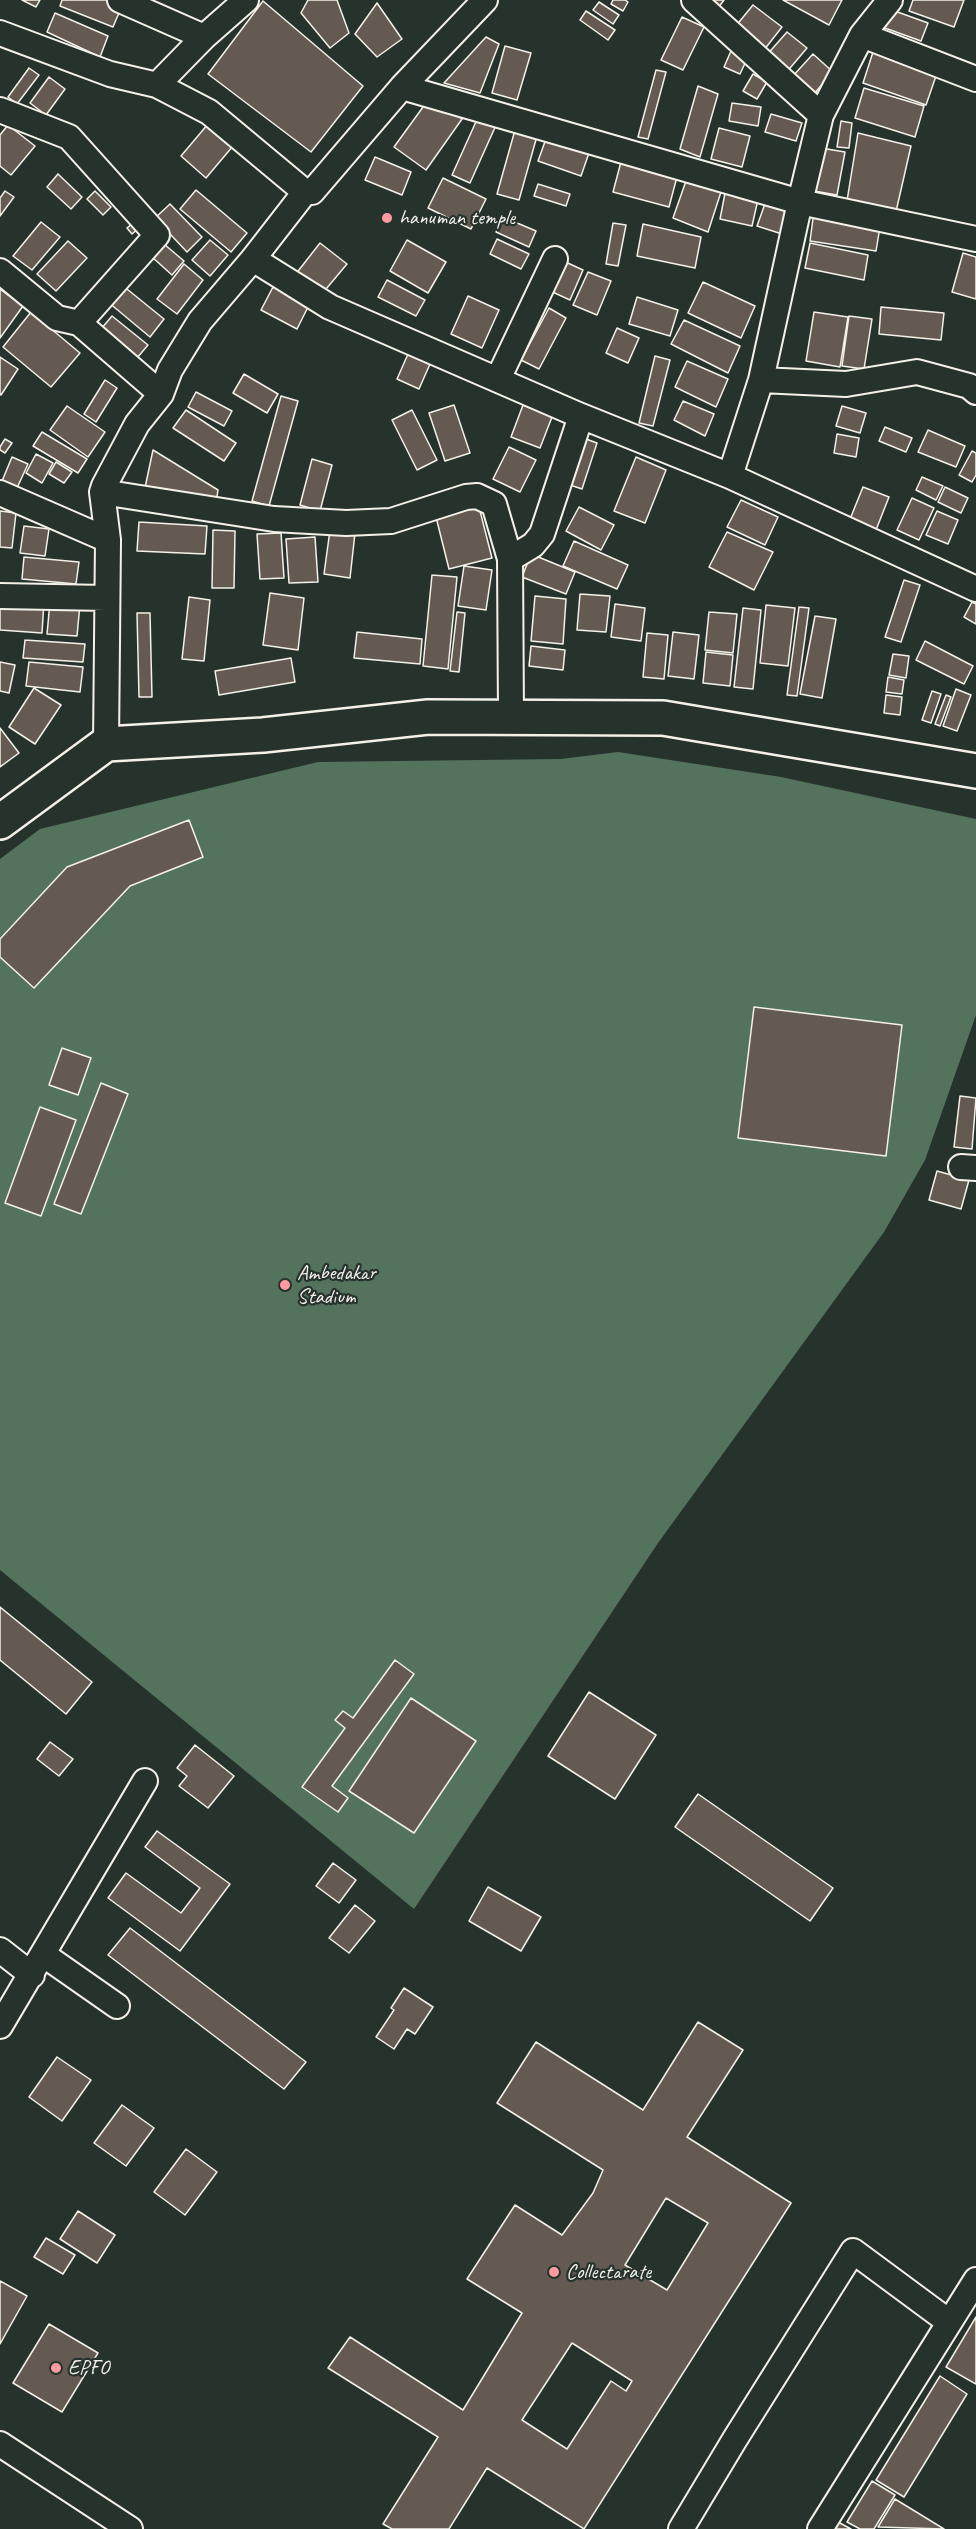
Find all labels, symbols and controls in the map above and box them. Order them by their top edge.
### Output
place label: hanuman temple [399,205,515,231]
marker: hanuman temple [380,211,394,225]
place label: Ambedakar Stadium [297,1260,376,1310]
marker: Ambedakar Stadium [278,1278,292,1292]
place label: Collectarate [566,2259,651,2285]
marker: Collectarate [547,2265,561,2279]
place label: EPFO [68,2355,109,2381]
marker: EPFO [49,2361,63,2375]

